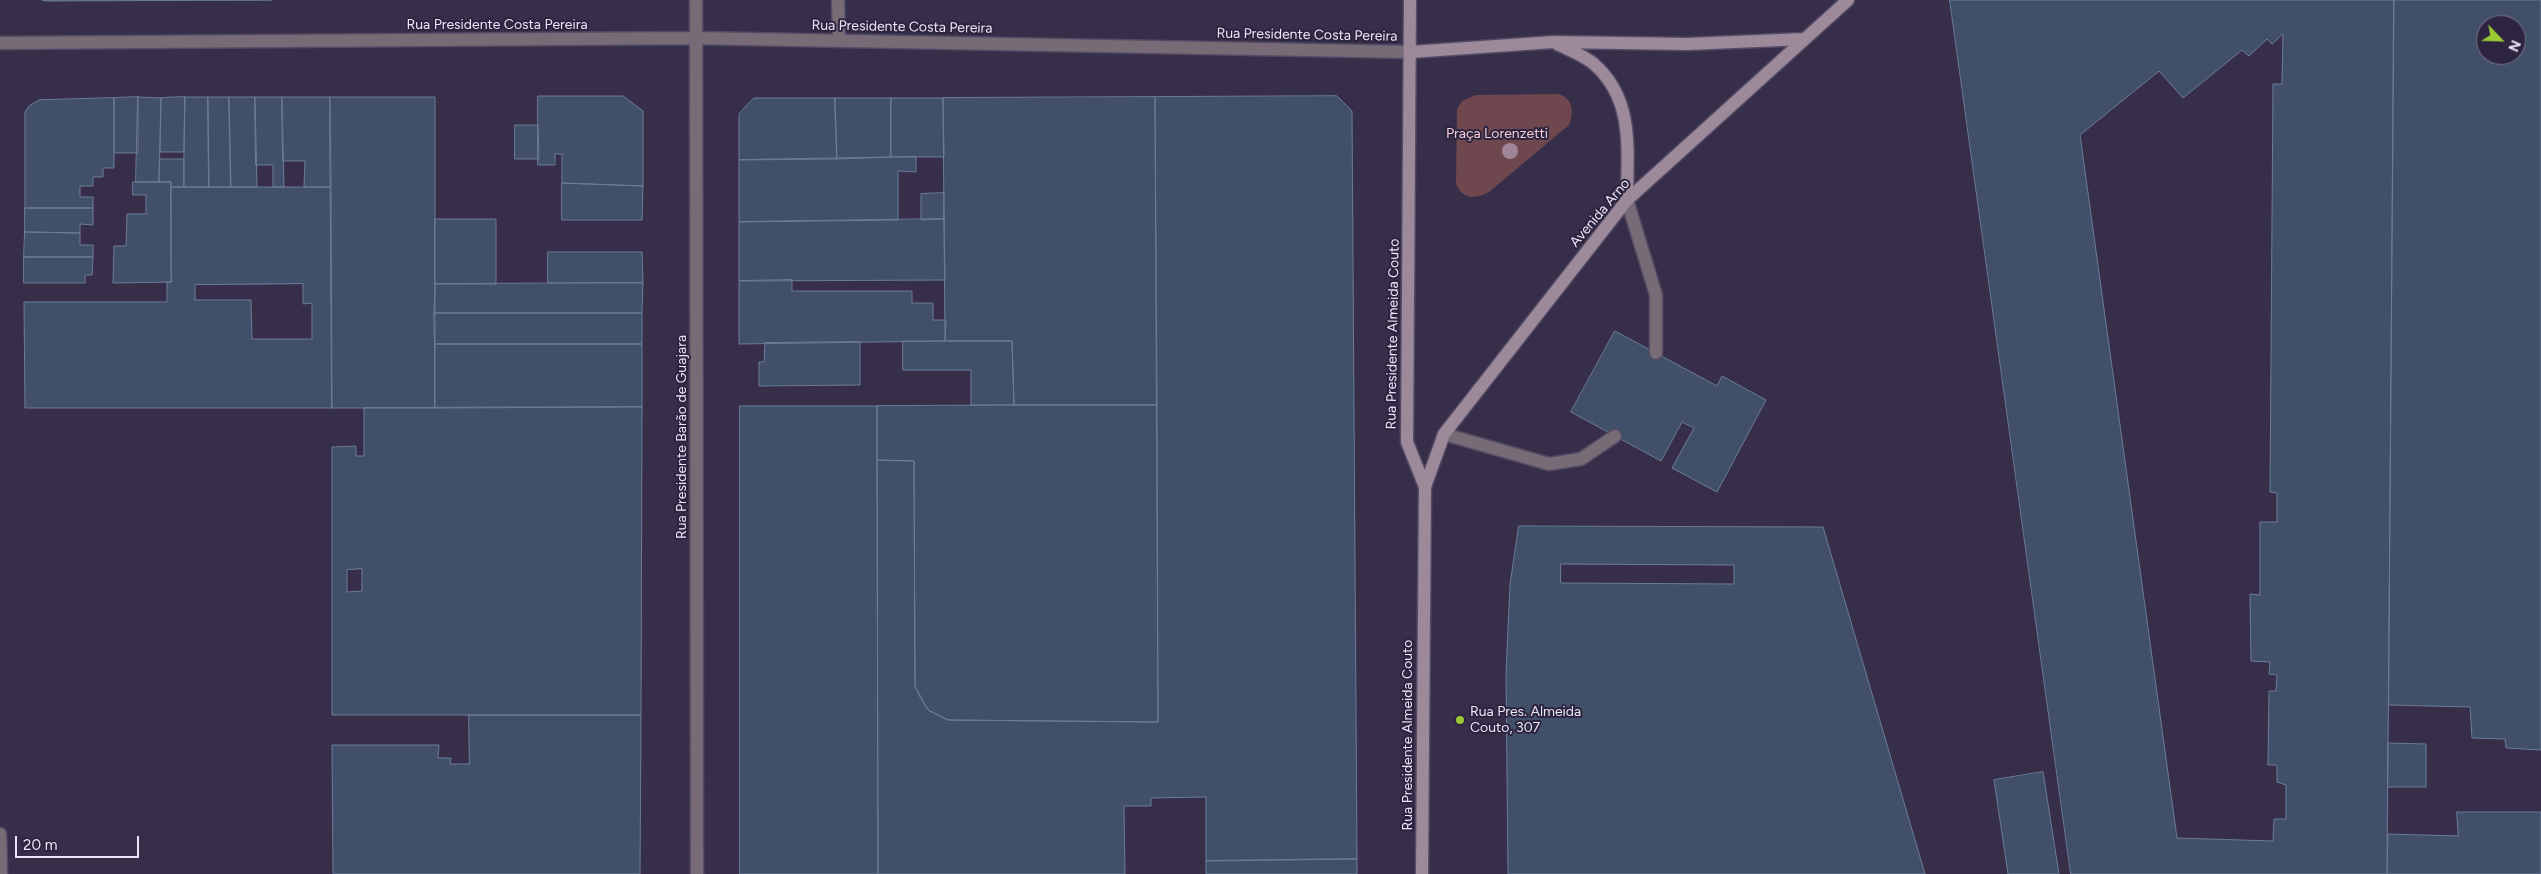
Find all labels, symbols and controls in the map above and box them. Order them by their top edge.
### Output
north arrow [2476,15,2526,65]
street label: Rua Presidente Costa Pereira [406,17,588,33]
street label: Rua Presidente Costa Pereira [811,17,993,37]
street label: Rua Presidente Costa Pereira [1216,25,1398,45]
text: N [2504,37,2524,54]
park label: Praça Lorenzetti [1446,126,1548,142]
street label: Avenida Arno [1567,175,1633,251]
street label: Rua Presidente Almeida Couto [1383,238,1403,430]
street label: Rua Presidente Barão de Guajara [674,335,690,539]
street label: Rua Presidente Almeida Couto [1400,640,1416,830]
place label: Rua Pres. Almeida Couto, 307 [1470,704,1581,736]
marker: Rua Pres. Almeida Couto, 307 [1454,714,1466,726]
scale bar [18,826,141,858]
text: 20 m [23,836,57,854]

